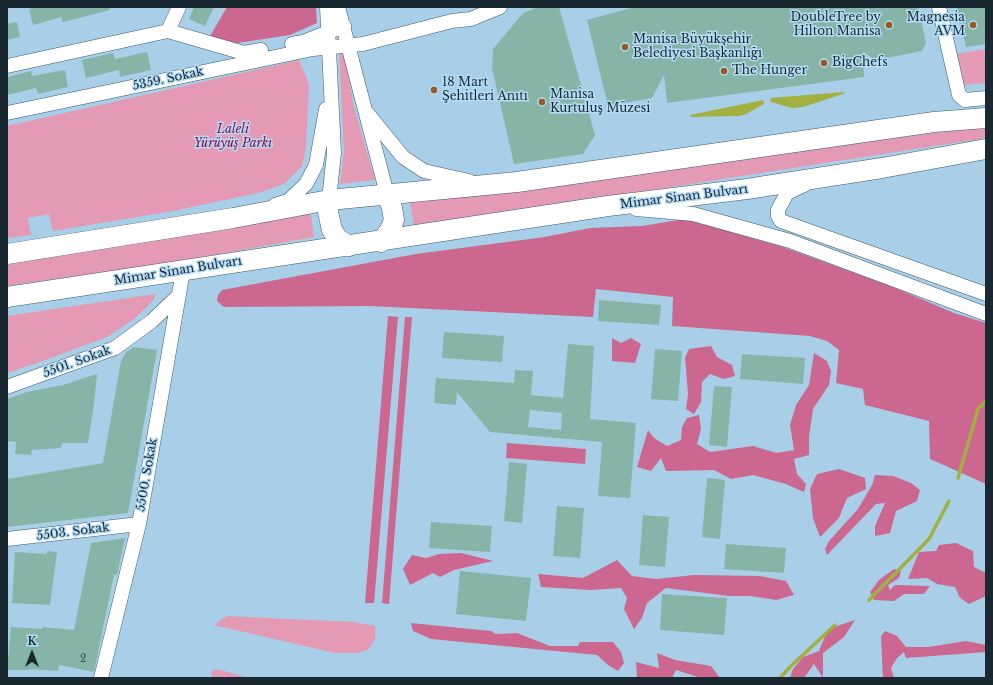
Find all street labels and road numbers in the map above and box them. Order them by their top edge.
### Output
street label: 5359. Sokak [131,64,205,94]
street label: Mimar Sinan Bulvarı [619,182,749,212]
street label: Mimar Sinan Bulvarı [113,254,243,288]
street label: 5501. Sokak [41,343,113,381]
street label: 5500. Sokak [133,437,161,513]
street label: 5503. Sokak [36,520,110,544]

